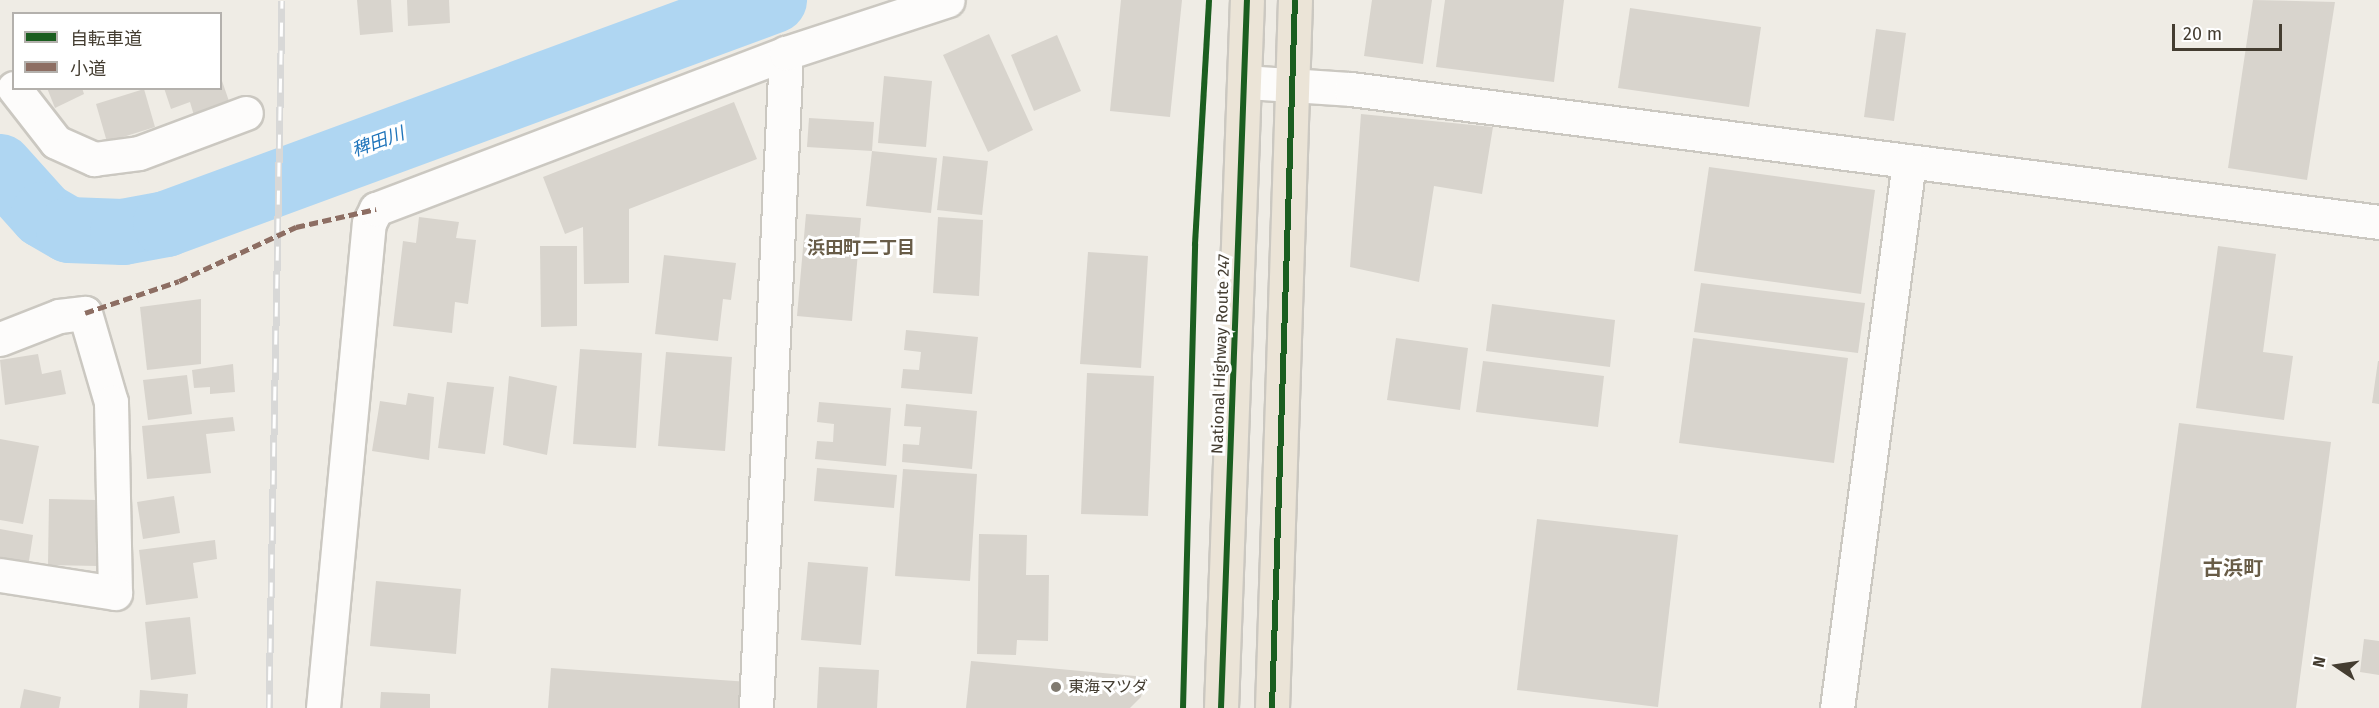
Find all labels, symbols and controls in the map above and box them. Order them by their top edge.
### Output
legend [12,12,222,90]
scale bar [2175,12,2284,50]
text: 20 m [2183,23,2222,45]
text: 自転車道 [70,28,142,50]
text: 小道 [70,58,106,80]
water label: 稗田川 [349,123,407,161]
district label: 浜田町二丁目 [807,237,915,259]
street label: National Highway Route 247 [1208,254,1234,454]
district label: 古浜町 [2203,556,2263,580]
north arrow [2307,636,2367,696]
text: N [2309,655,2329,669]
place label: 東海マツダ [1068,677,1148,697]
marker: 東海マツダ [1049,680,1063,694]

